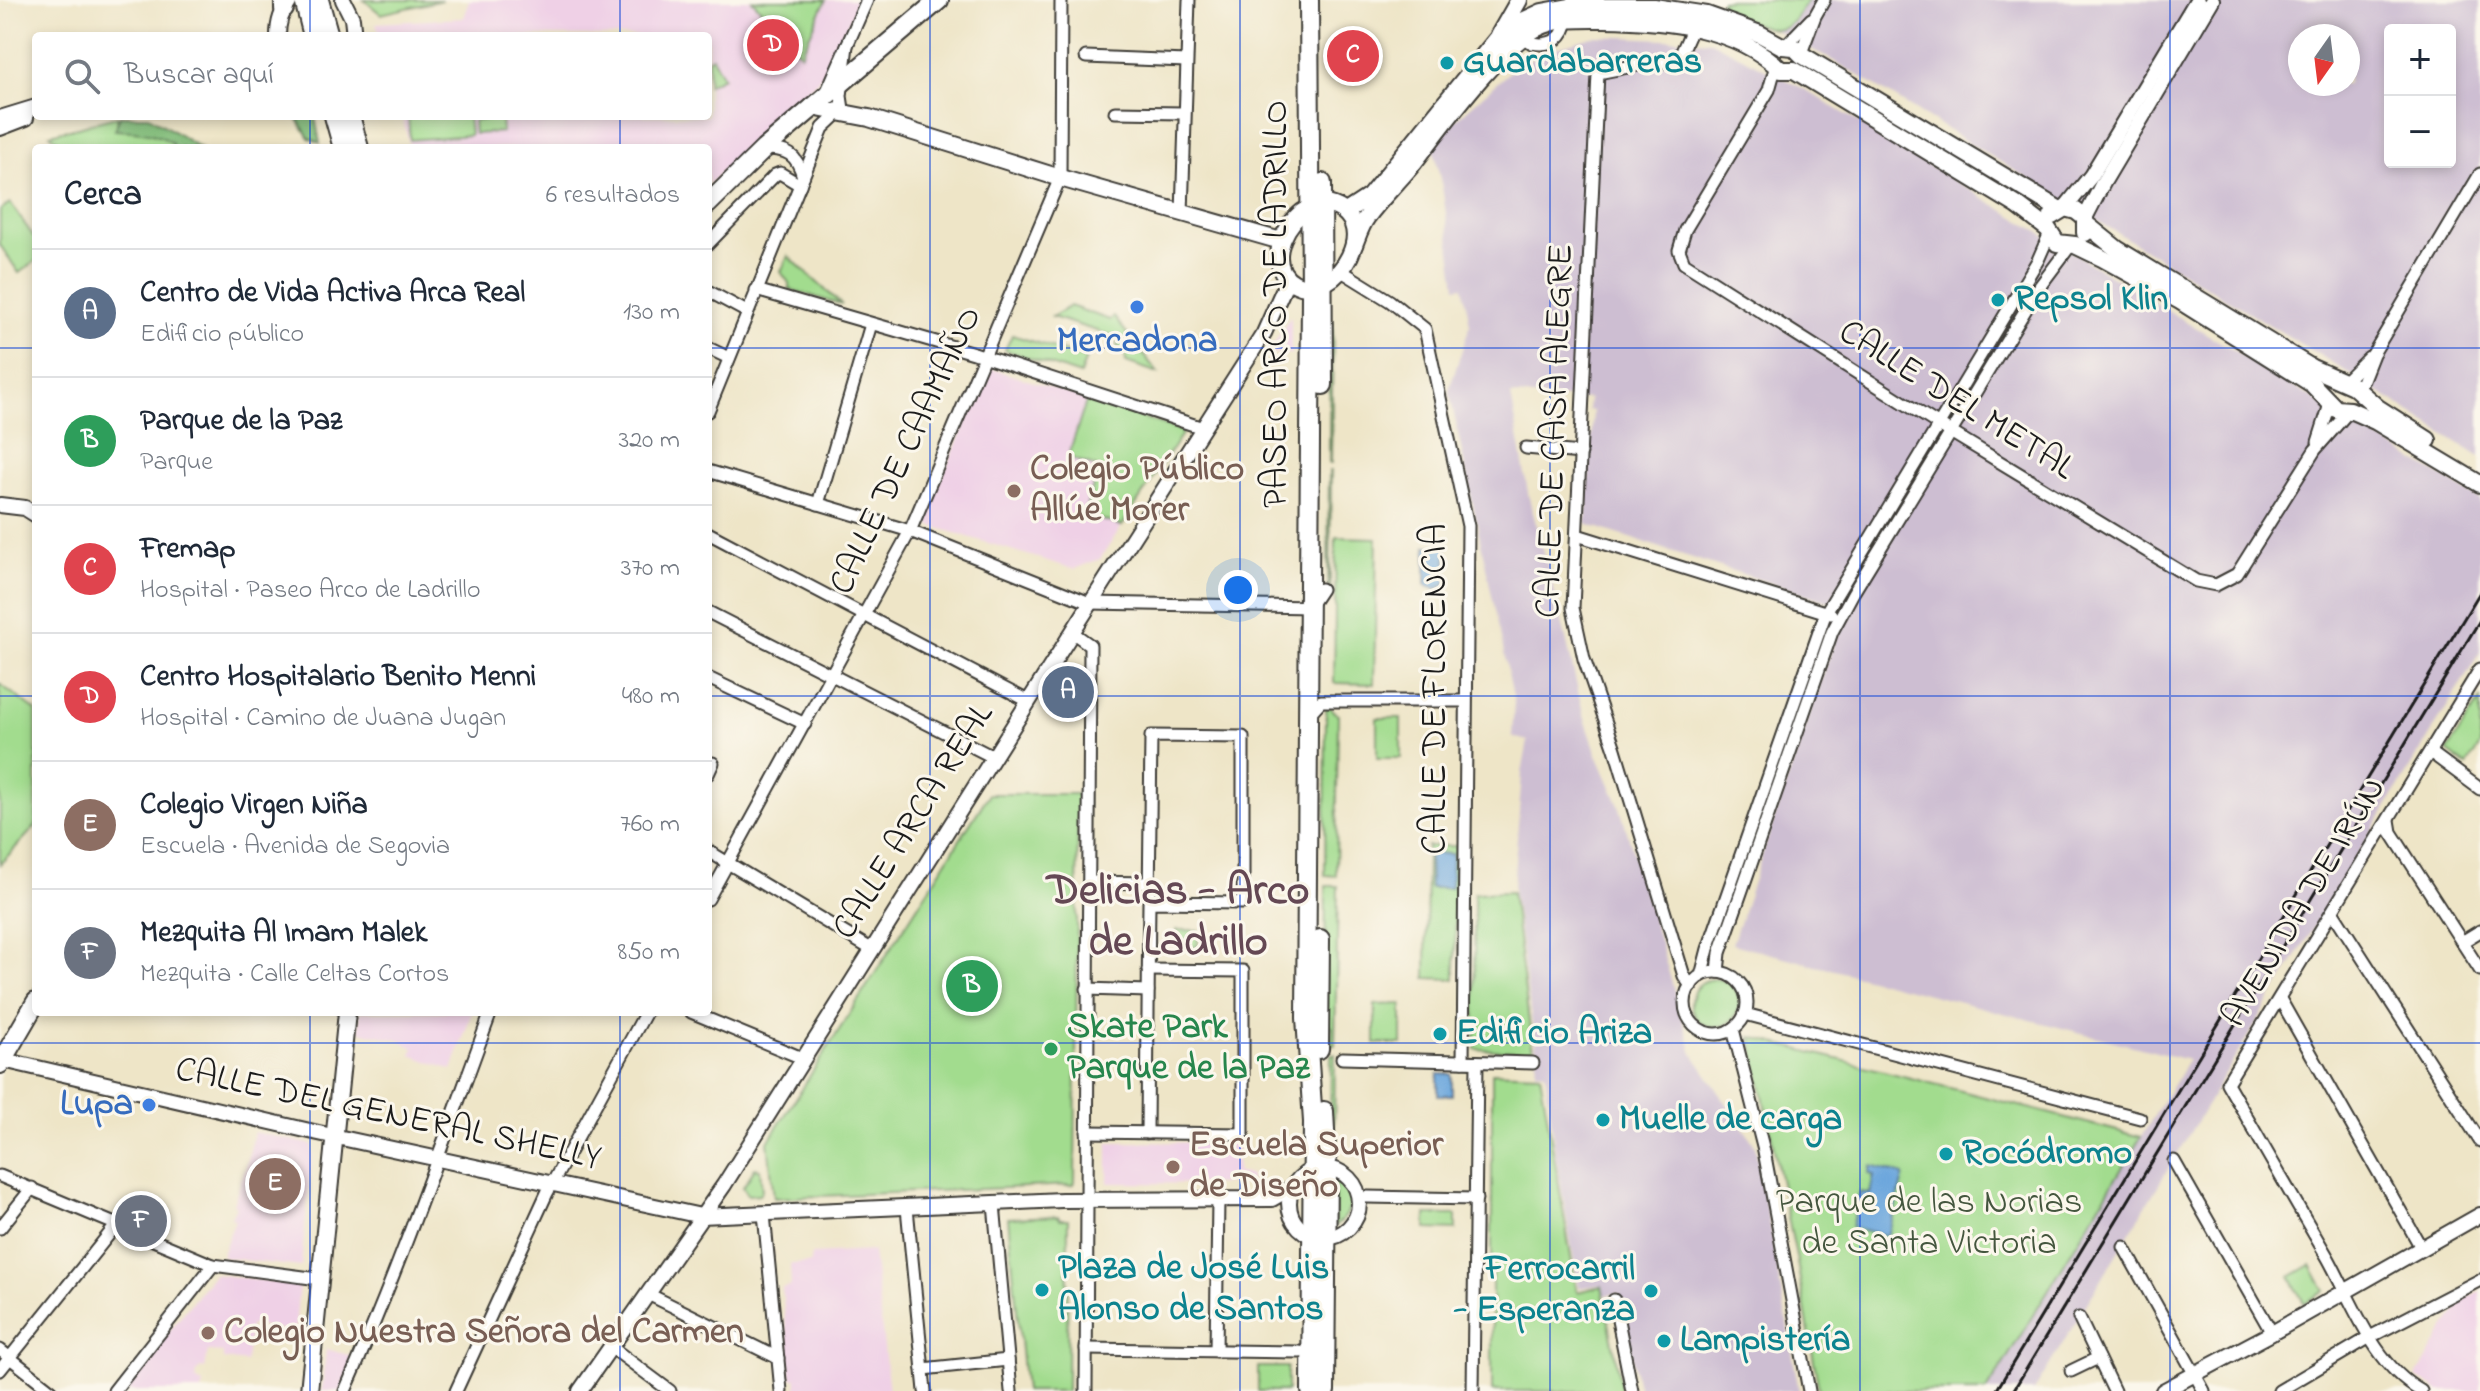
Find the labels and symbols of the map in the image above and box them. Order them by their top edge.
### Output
pin: D [747,15,799,75]
north arrow [2288,24,2360,96]
pin: C [1327,26,1379,86]
place label: Guardabarreras [1463,37,1702,90]
marker: Guardabarreras [1438,54,1456,72]
street label: PASEO ARCO DE LADRILLO [1251,100,1304,508]
street label: CALLE DE CASA ALEGRE [1523,243,1589,619]
place label: Repsol Klin [2014,274,2168,327]
marker: Repsol Klin [1989,291,2007,309]
street label: CALLE DE CAAMAÑO [817,298,997,604]
marker: Mercadona [1128,298,1146,316]
street label: CALLE DEL METAL [1828,307,2085,495]
place label: Mercadona [1057,316,1217,369]
place label: Colegio Público Allúe Morer [1030,444,1244,538]
marker: Colegio Público Allúe Morer [1005,482,1023,500]
street label: CALLE DE FLORENCIA [1410,523,1463,855]
your location [1218,570,1258,610]
pin: A [1042,662,1094,722]
street label: CALLE ARCA REAL [820,693,1008,951]
street label: AVENIDA DE IRÚN [2209,768,2401,1038]
district label: Delicias - Arco de Ladrillo [1045,860,1309,975]
pin: B [946,956,998,1016]
place label: Skate Park Parque de la Paz [1067,1002,1311,1096]
place label: Edificio Ariza [1456,1008,1652,1061]
marker: Edificio Ariza [1431,1025,1449,1043]
marker: Skate Park Parque de la Paz [1042,1040,1060,1058]
street label: CALLE DEL GENERAL SHELLY [170,1044,606,1186]
place label: Lupa [60,1079,133,1132]
place label: Muelle de carga [1619,1094,1842,1148]
marker: Lupa [140,1096,158,1114]
marker: Muelle de carga [1594,1111,1612,1129]
place label: Escuela Superior de Diseño [1189,1120,1444,1214]
place label: Rocódromo [1962,1128,2132,1181]
marker: Rocódromo [1937,1145,1955,1163]
pin: E [249,1154,301,1214]
marker: Escuela Superior de Diseño [1164,1158,1182,1176]
park label: Parque de las Norias de Santa Victoria [1776,1177,2082,1271]
pin: F [115,1191,167,1251]
place label: Plaza de José Luis Alonso de Santos [1058,1243,1329,1337]
place label: Ferrocarril - Esperanza [1453,1244,1635,1338]
marker: Plaza de José Luis Alonso de Santos [1033,1281,1051,1299]
marker: Ferrocarril - Esperanza [1642,1282,1660,1300]
place label: Colegio Nuestra Señora del Carmen [224,1307,744,1361]
place label: Lampistería [1680,1315,1850,1368]
marker: Colegio Nuestra Señora del Carmen [199,1324,217,1342]
marker: Lampistería [1655,1332,1673,1350]

